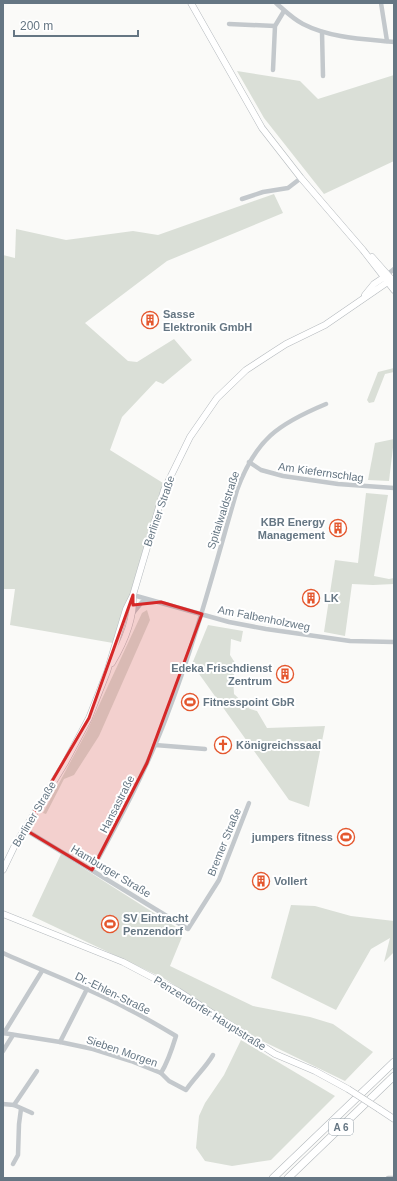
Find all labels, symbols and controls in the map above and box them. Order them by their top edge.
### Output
scale bar [14,12,138,38]
text: 200 m [20,19,53,33]
place label: Sasse Elektronik GmbH [163,308,252,333]
building icon: Sasse Elektronik GmbH [140,310,160,330]
street label: Am Kiefernschlag [277,460,365,484]
street label: Spitalwaldstraße [205,469,241,551]
street label: Berliner Straße [141,474,177,548]
place label: KBR Energy Management [258,516,326,541]
building icon: KBR Energy Management [328,518,348,538]
building icon: LK [301,588,321,608]
place label: LK [324,592,339,604]
street label: Am Falbenholzweg [217,603,311,633]
place label: Edeka Frischdienst Zentrum [171,662,272,687]
building icon: Edeka Frischdienst Zentrum [275,664,295,684]
sports icon: Fitnesspoint GbR [180,692,200,712]
place label: Fitnesspoint GbR [203,696,295,708]
church icon: Königreichssaal [213,735,233,755]
place label: Königreichssaal [236,739,321,751]
street label: Hansastraße [97,773,137,835]
street label: Berliner Straße [10,779,58,849]
street label: Bremer Straße [205,806,243,878]
sports icon: jumpers fitness [336,827,356,847]
place label: jumpers fitness [251,831,333,843]
street label: Hamburger Straße [69,842,153,900]
building icon: Vollert [251,871,271,891]
place label: Vollert [274,875,308,887]
place label: SV Eintracht Penzendorf [123,912,189,937]
sports icon: SV Eintracht Penzendorf [100,914,120,934]
street label: Dr.-Ehlen-Straße [73,970,153,1016]
street label: Penzendorfer Hauptstraße [152,974,268,1052]
street label: Sieben Morgen [85,1033,159,1069]
road number: A 6 [329,1119,353,1135]

